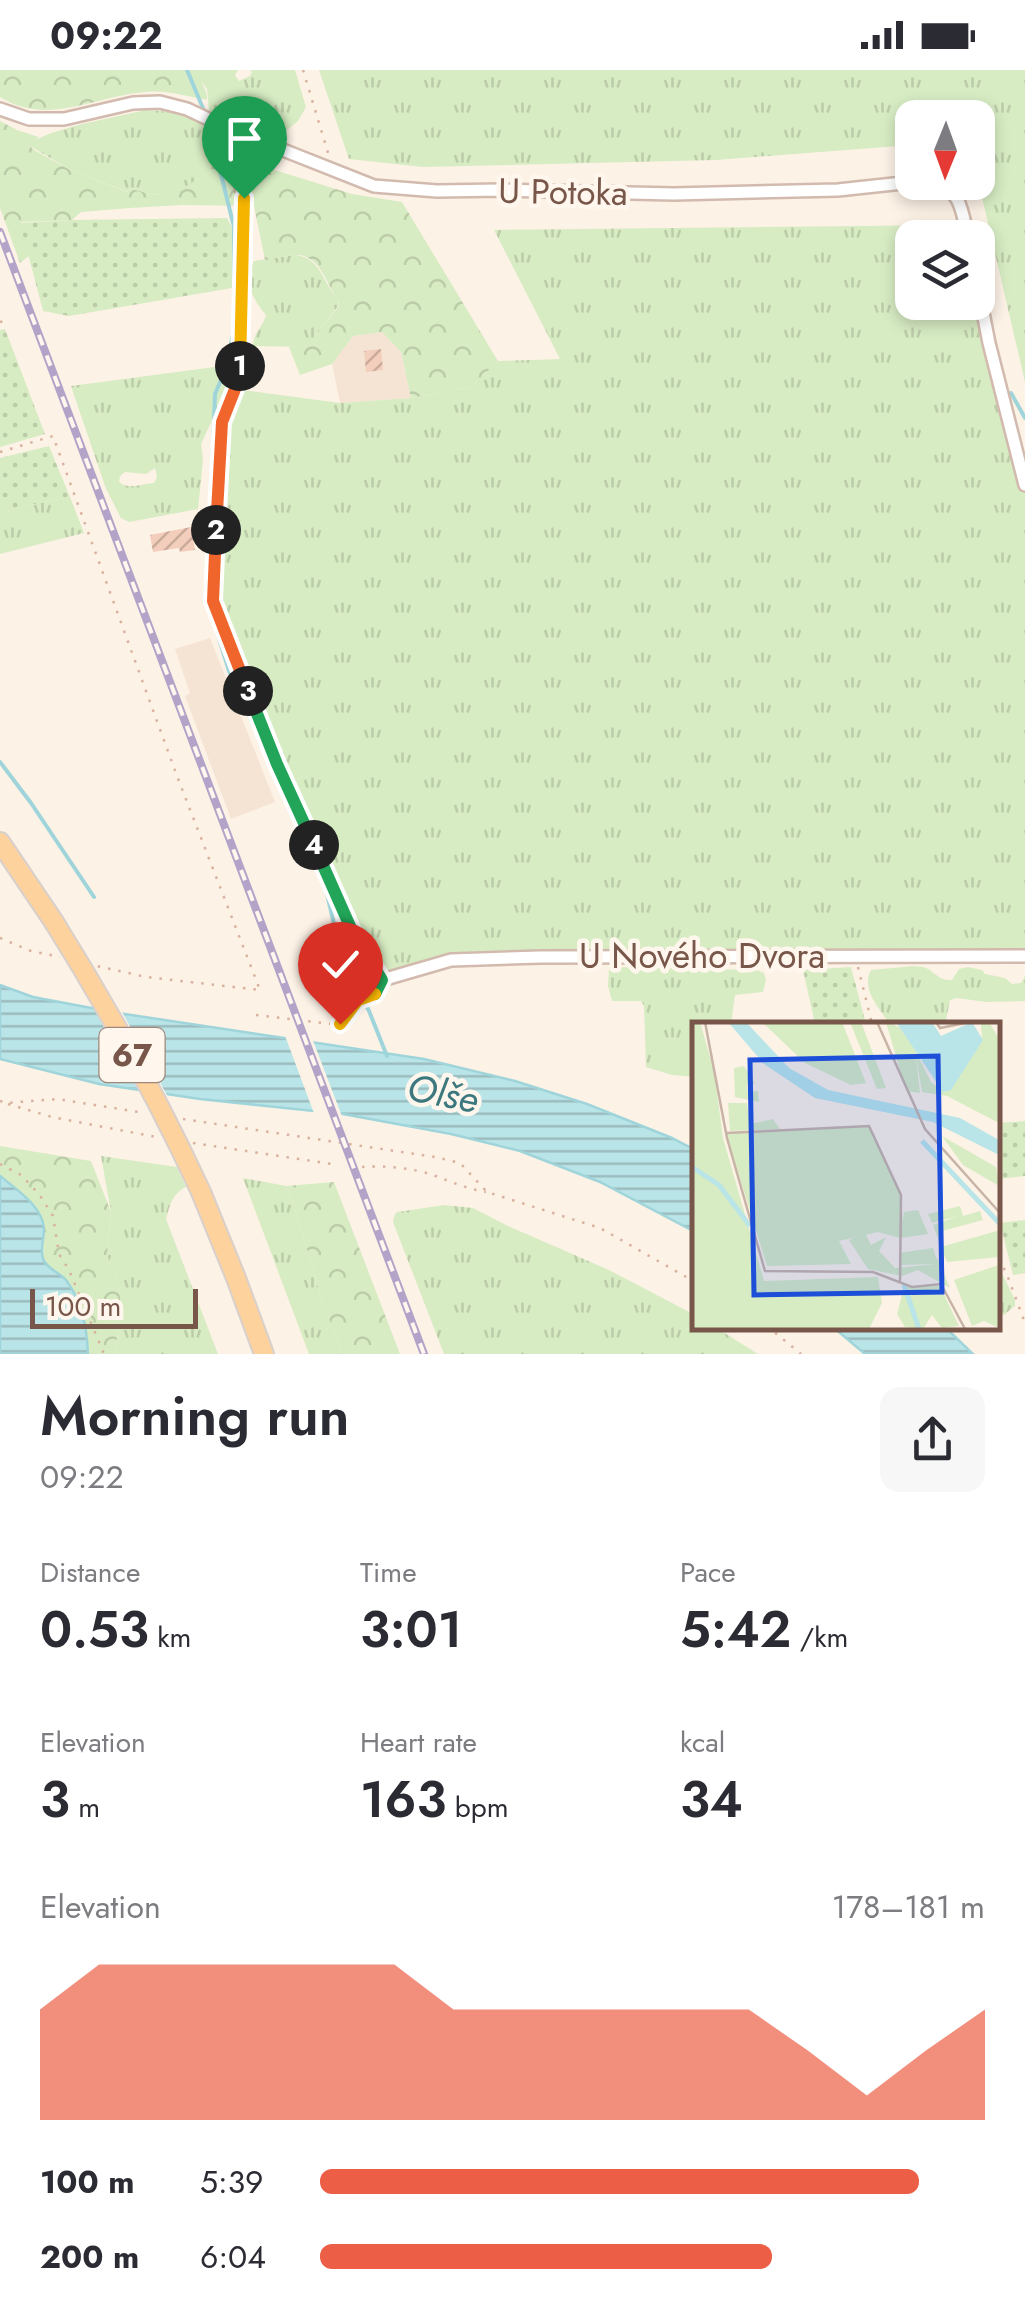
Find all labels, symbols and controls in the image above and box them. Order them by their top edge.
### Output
text: 09:22 [50,8,163,63]
pin [202,96,287,199]
north arrow [895,100,995,200]
map controls [895,100,995,320]
icon: arrive [217,111,272,166]
street label: U Potoka [498,166,628,218]
button: layers [895,220,995,320]
pin: 1 [215,341,265,391]
text: 1 [233,345,247,386]
pin: 2 [191,505,241,555]
text: 2 [207,509,225,550]
pin: 3 [223,666,273,716]
text: 3 [239,670,257,711]
pin: 4 [289,820,339,870]
text: 4 [304,824,324,865]
pin [298,922,383,1025]
street label: U Nového Dvora [579,931,825,981]
icon: check [313,937,368,992]
inset map [692,1022,1000,1329]
road number: 67 [100,1028,164,1082]
water label: Olše [403,1059,483,1127]
scale bar [30,1284,198,1328]
text: 100 m [45,1286,121,1327]
text: Morning run [40,1376,350,1456]
button: share [880,1387,985,1492]
text: 09:22 [40,1454,124,1500]
text: Distance [40,1552,140,1593]
text: Time [360,1552,417,1593]
text: Pace [680,1552,736,1593]
text: 0.53 [40,1593,149,1666]
text: 3:01 [360,1593,462,1666]
text: 5:42 [680,1593,791,1666]
text: km [149,1617,191,1658]
text: /km [791,1617,848,1658]
text: Elevation [40,1722,146,1763]
text: Heart rate [360,1722,477,1763]
text: kcal [680,1722,725,1763]
text: 3 [40,1763,70,1836]
text: 163 [360,1763,446,1836]
text: 34 [680,1763,743,1836]
text: m [70,1787,100,1828]
text: bpm [446,1787,509,1828]
text: Elevation [40,1884,161,1930]
text: 178–181 m [832,1884,985,1930]
text: 100 m [40,2159,135,2205]
text: 5:39 [200,2159,264,2205]
text: 200 m [40,2234,139,2280]
text: 6:04 [200,2234,266,2280]

